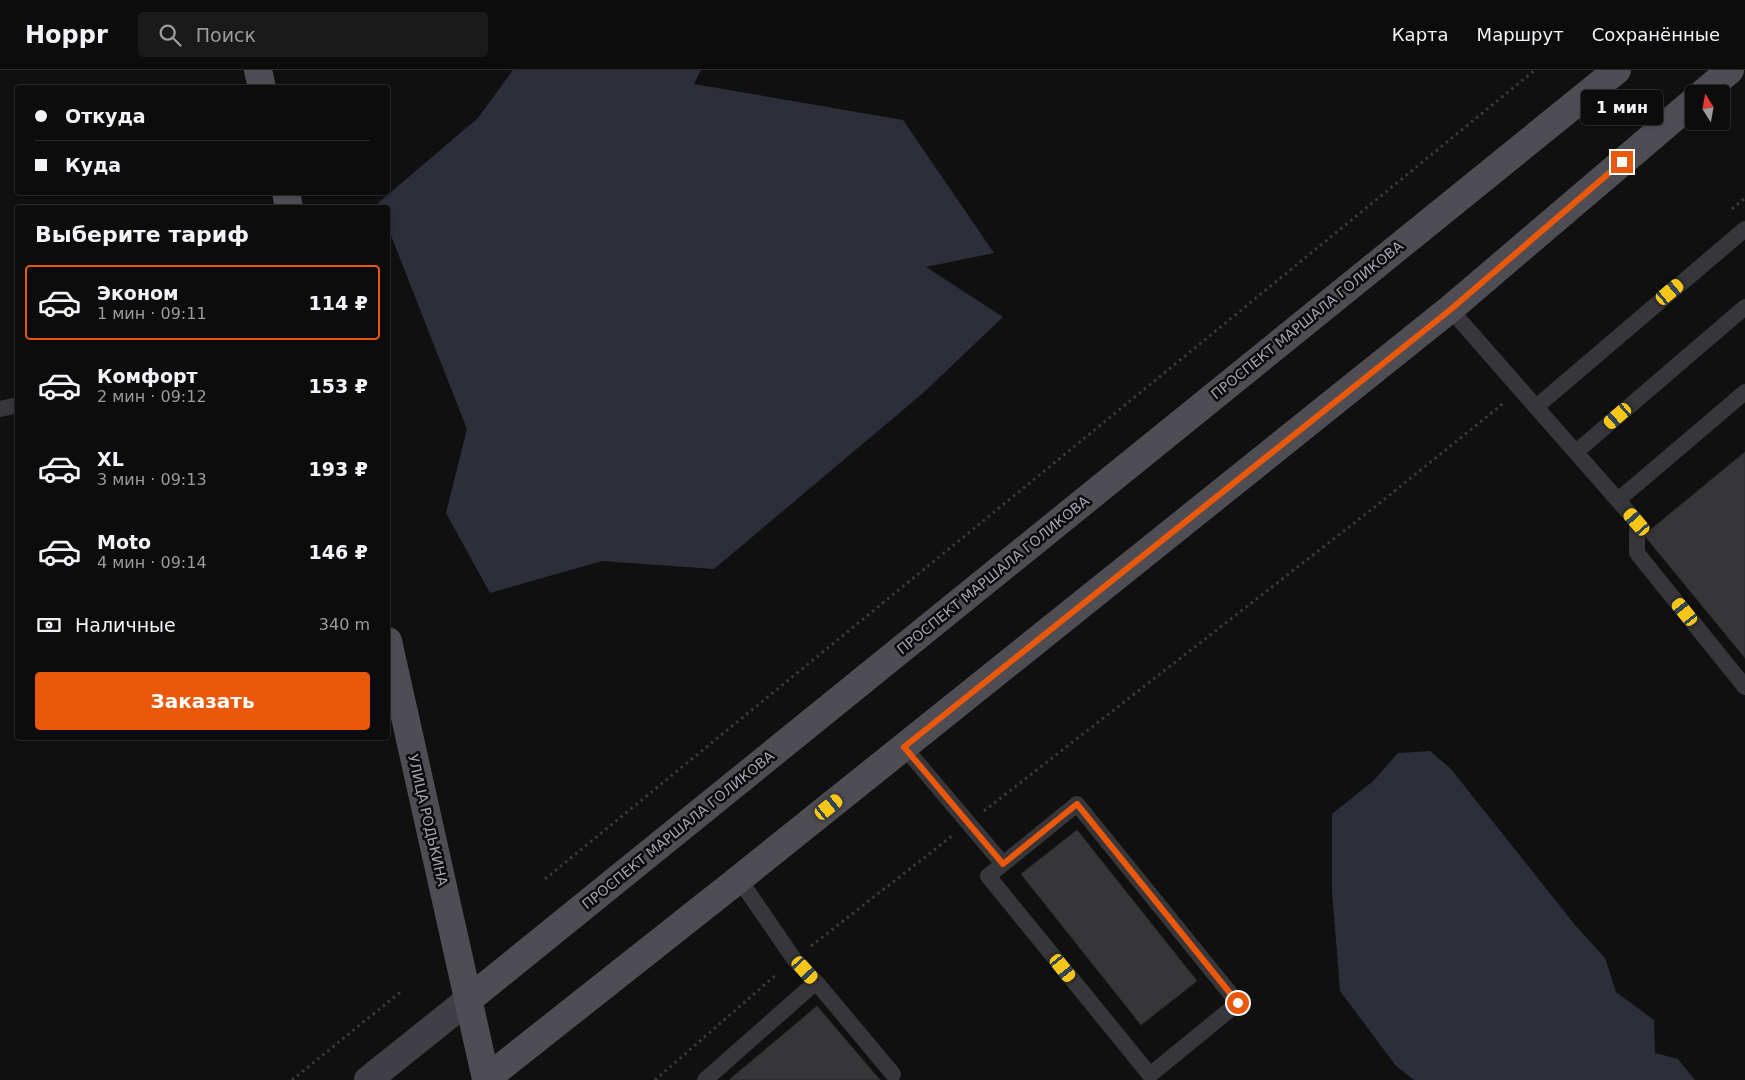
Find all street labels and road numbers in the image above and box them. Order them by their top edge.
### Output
street label: ПРОСПЕКТ МАРШАЛА ГОЛИКОВА [1208,237,1406,402]
street label: ПРОСПЕКТ МАРШАЛА ГОЛИКОВА [894,492,1092,657]
street label: ПРОСПЕКТ МАРШАЛА ГОЛИКОВА [579,747,777,912]
street label: УЛИЦА РОДЬКИНА [405,752,451,888]

